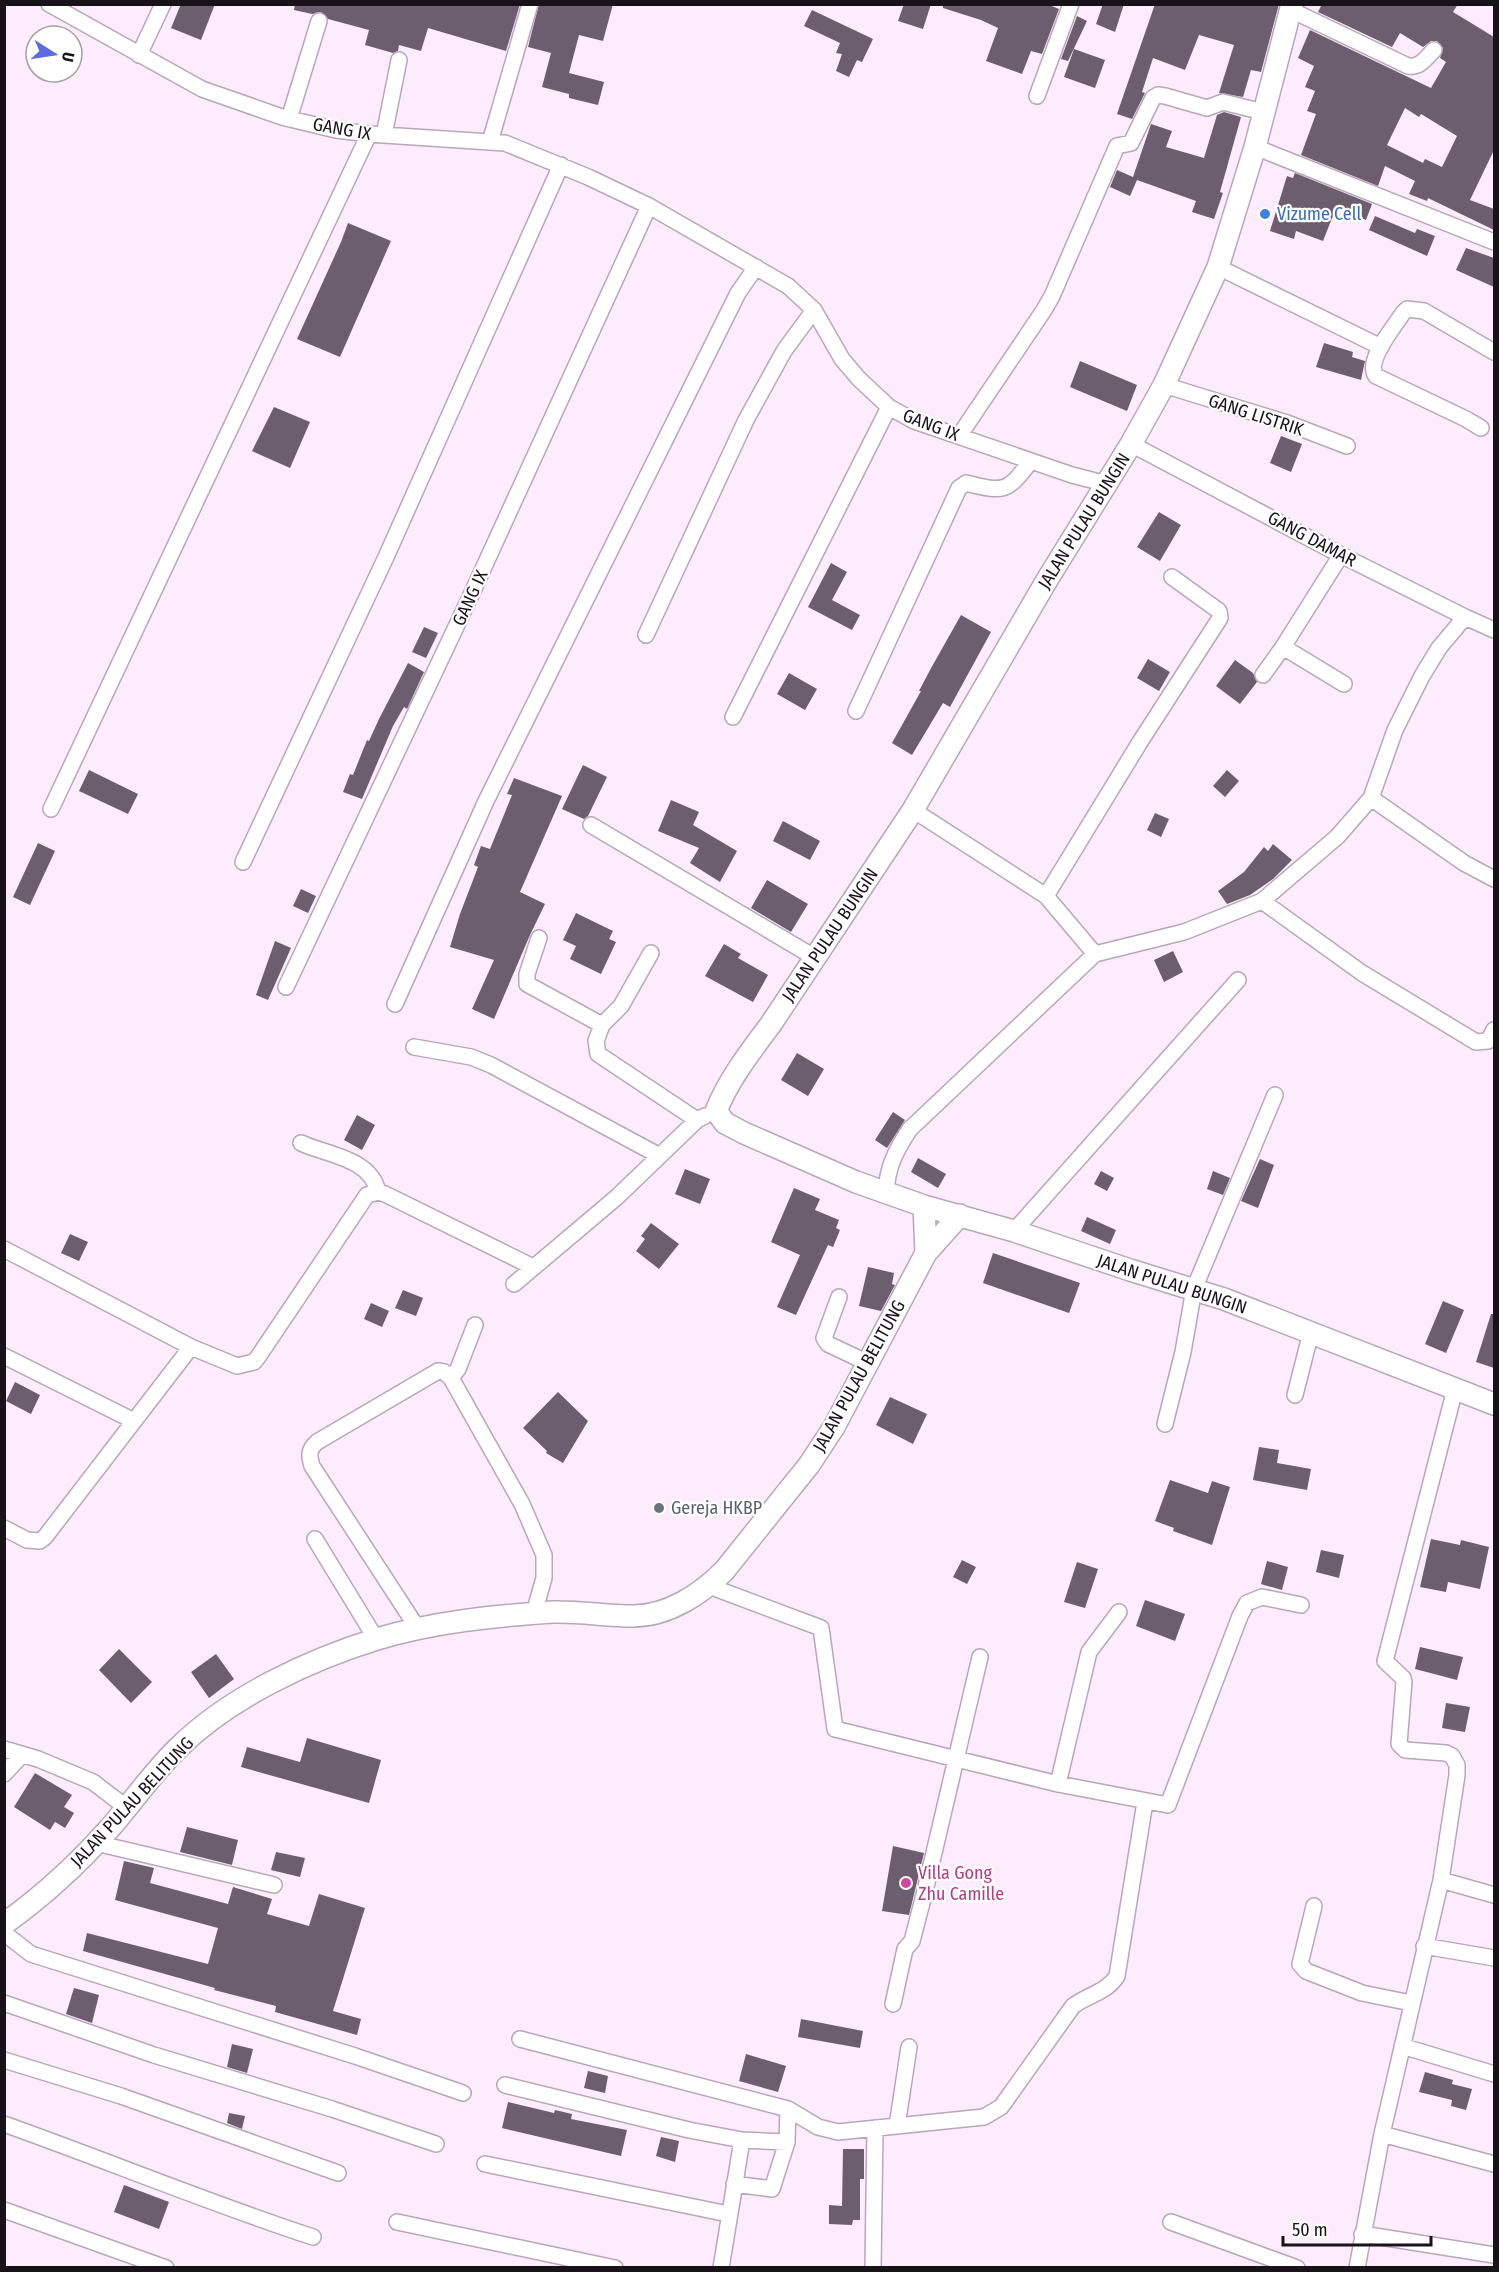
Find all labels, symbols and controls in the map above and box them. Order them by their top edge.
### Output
north arrow [24,24,84,84]
text: U [58,50,78,64]
street label: GANG IX [311,113,373,145]
place label: Vizume Cell [1277,203,1361,225]
marker: Vizume Cell [1258,207,1272,221]
street label: GANG LISTRIK [1206,389,1307,441]
street label: GANG IX [900,404,963,446]
street label: JALAN PULAU BUNGIN [1033,449,1135,593]
street label: GANG DAMAR [1264,506,1360,572]
street label: GANG IX [448,567,492,629]
street label: JALAN PULAU BUNGIN [777,864,883,1006]
street label: JALAN PULAU BUNGIN [1094,1249,1250,1319]
street label: JALAN PULAU BELITUNG [808,1296,910,1456]
place label: Gereja HKBP [671,1497,762,1519]
marker: Gereja HKBP [652,1501,666,1515]
street label: JALAN PULAU BELITUNG [66,1732,198,1872]
place label: Villa Gong Zhu Camille [918,1862,1004,1905]
marker: Villa Gong Zhu Camille [899,1876,913,1890]
scale bar [1283,2209,1432,2247]
text: 50 m [1292,2219,1328,2241]

